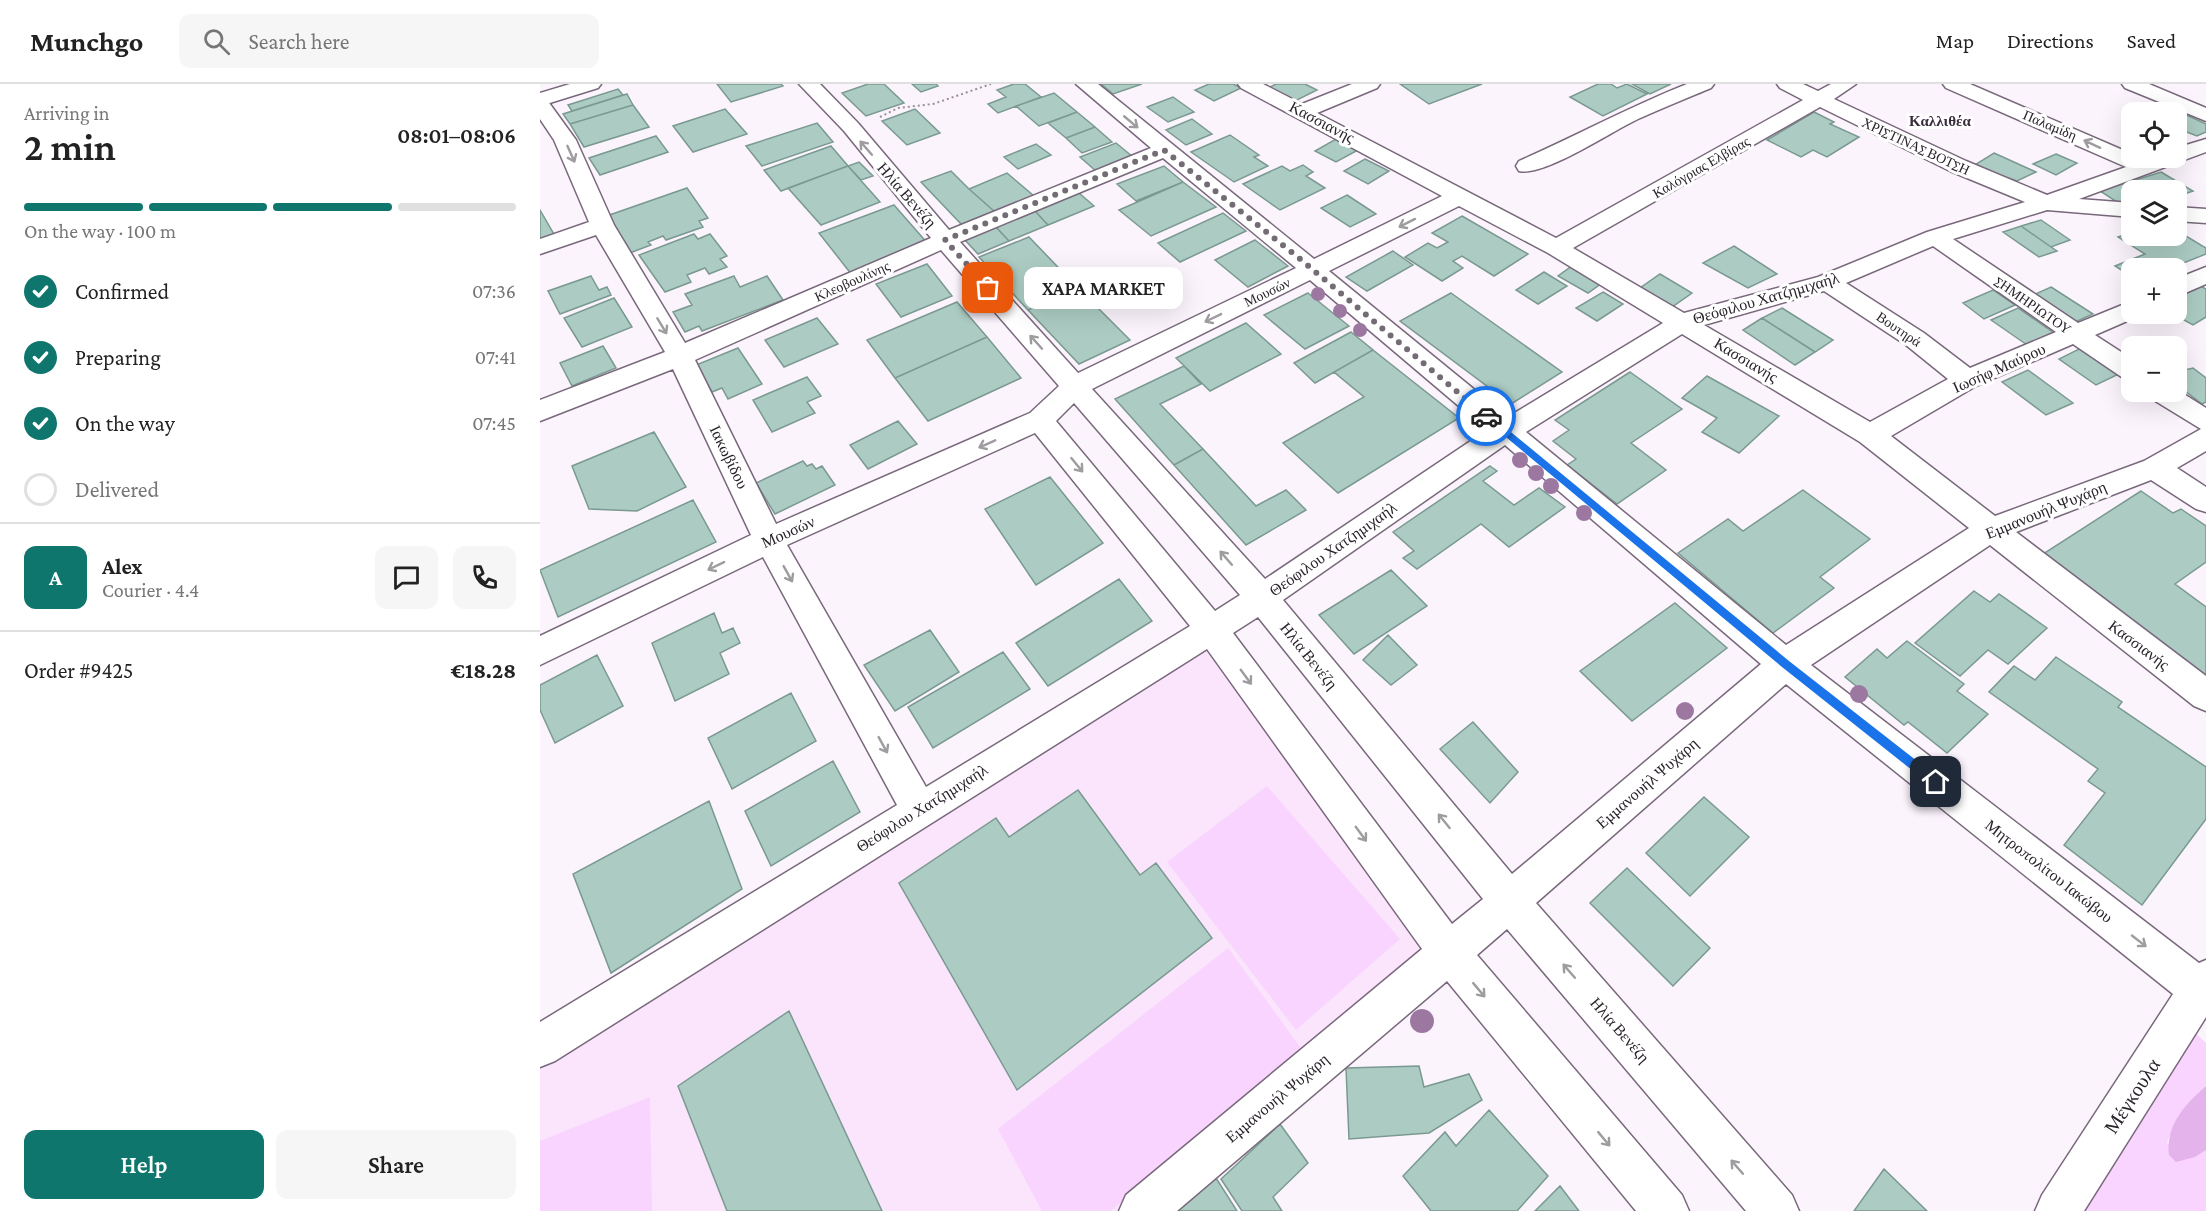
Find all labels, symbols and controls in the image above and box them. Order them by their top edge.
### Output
search box [179,14,599,68]
icon: search [200,25,233,58]
text: Munchgo [30,26,143,57]
text: Search here [248,29,349,54]
text: Map [1936,29,1974,53]
text: Directions [2007,29,2094,53]
text: Saved [2127,29,2176,53]
street label: Κασσιανής [1286,98,1358,147]
text: Arriving in [24,102,109,124]
map controls [2121,102,2187,402]
button: locate [2121,102,2187,168]
street label: Παλαμίδη [2021,107,2079,143]
district label: Καλλιθέα [1909,113,1971,129]
street label: ΧΡΙΣΤΙΝΑΣ ΒΟΤΣΗ [1860,114,1972,178]
one-way arrow [1123,115,1138,129]
text: 08:01–08:06 [397,123,516,148]
text: 2 min [24,125,116,168]
street label: Καλόγριας Ελβίρας [1650,133,1753,201]
one-way arrow [2084,137,2102,149]
one-way arrow [859,141,873,156]
one-way arrow [566,144,577,162]
street label: Ηλία Βενέζη [873,159,940,232]
button: layers [2121,180,2187,246]
one-way arrow [1398,218,1416,229]
text: On the way · 100 m [24,220,176,242]
street label: Κλεοβουλίνης [812,257,892,305]
button: + [2121,258,2187,324]
pin [962,262,1013,313]
callout: XAPA MARKET [1024,267,1183,309]
street label: Θεόφιλου Χατζημιχαήλ [1691,269,1842,328]
icon: bag [971,271,1004,304]
street label: ΣΗΜΗΡΙΩΤΟΥ [1992,273,2074,337]
street label: Μουσών [1241,274,1293,310]
icon: check [24,275,57,308]
text: XAPA MARKET [1042,277,1165,299]
text: Confirmed [75,279,169,304]
text: 07:36 [472,280,516,302]
street label: Βουτηρά [1874,308,1925,350]
one-way arrow [1205,313,1223,325]
one-way arrow [657,317,669,334]
street label: Κασσιανής [1711,334,1781,387]
one-way arrow [1029,335,1043,350]
button: − [2121,336,2187,402]
street label: Ιωσήφ Μαύρου [1950,340,2048,397]
icon: check [24,341,57,374]
text: Preparing [75,345,161,370]
text: 07:41 [475,346,516,368]
courier [1456,386,1516,446]
icon: car [1470,400,1503,433]
icon: check [24,407,57,440]
text: On the way [75,411,175,436]
text: 07:45 [472,412,516,434]
street label: Ιακωβίδου [706,423,752,492]
one-way arrow [978,439,997,450]
one-way arrow [1071,457,1084,473]
text: Delivered [75,477,159,502]
street label: Εμμανουήλ Ψυχάρη [1983,478,2109,543]
street label: Θεόφιλου Χατζημιχαήλ [1266,498,1401,600]
street label: Μουσών [759,513,817,551]
button: chat [375,546,438,609]
button: phone [453,546,516,609]
one-way arrow [1219,551,1233,566]
text: Alex [102,554,143,579]
one-way arrow [707,560,725,572]
text: A [49,565,62,590]
one-way arrow [783,565,794,583]
text: Courier · 4.4 [102,579,199,601]
street label: Κασσιανής [2105,617,2173,674]
street label: Ηλία Βενέζη [1276,619,1341,693]
text: Order #9425 [24,658,133,683]
text: €18.28 [451,658,516,683]
one-way arrow [1240,668,1252,684]
street label: Εμμανουήλ Ψυχάρη [1593,734,1702,832]
one-way arrow [877,736,889,753]
pin [1910,756,1961,807]
street label: Θεόφιλου Χατζημιχαήλ [853,761,991,856]
icon: home [1919,765,1952,798]
one-way arrow [1438,814,1451,830]
street label: Μητροπολίτου Ιακώβου [1981,816,2116,927]
one-way arrow [1354,826,1367,842]
one-way arrow [2131,935,2147,948]
one-way arrow [1562,964,1576,979]
one-way arrow [1472,981,1485,997]
street label: Ηλία Βενέζη [1586,994,1653,1067]
street label: Εμμανουήλ Ψυχάρη [1222,1050,1332,1147]
street label: Μέγκουλα [2100,1054,2165,1138]
button: Help [24,1130,264,1199]
button: Share [276,1130,516,1199]
one-way arrow [1597,1131,1610,1147]
one-way arrow [1731,1159,1744,1175]

